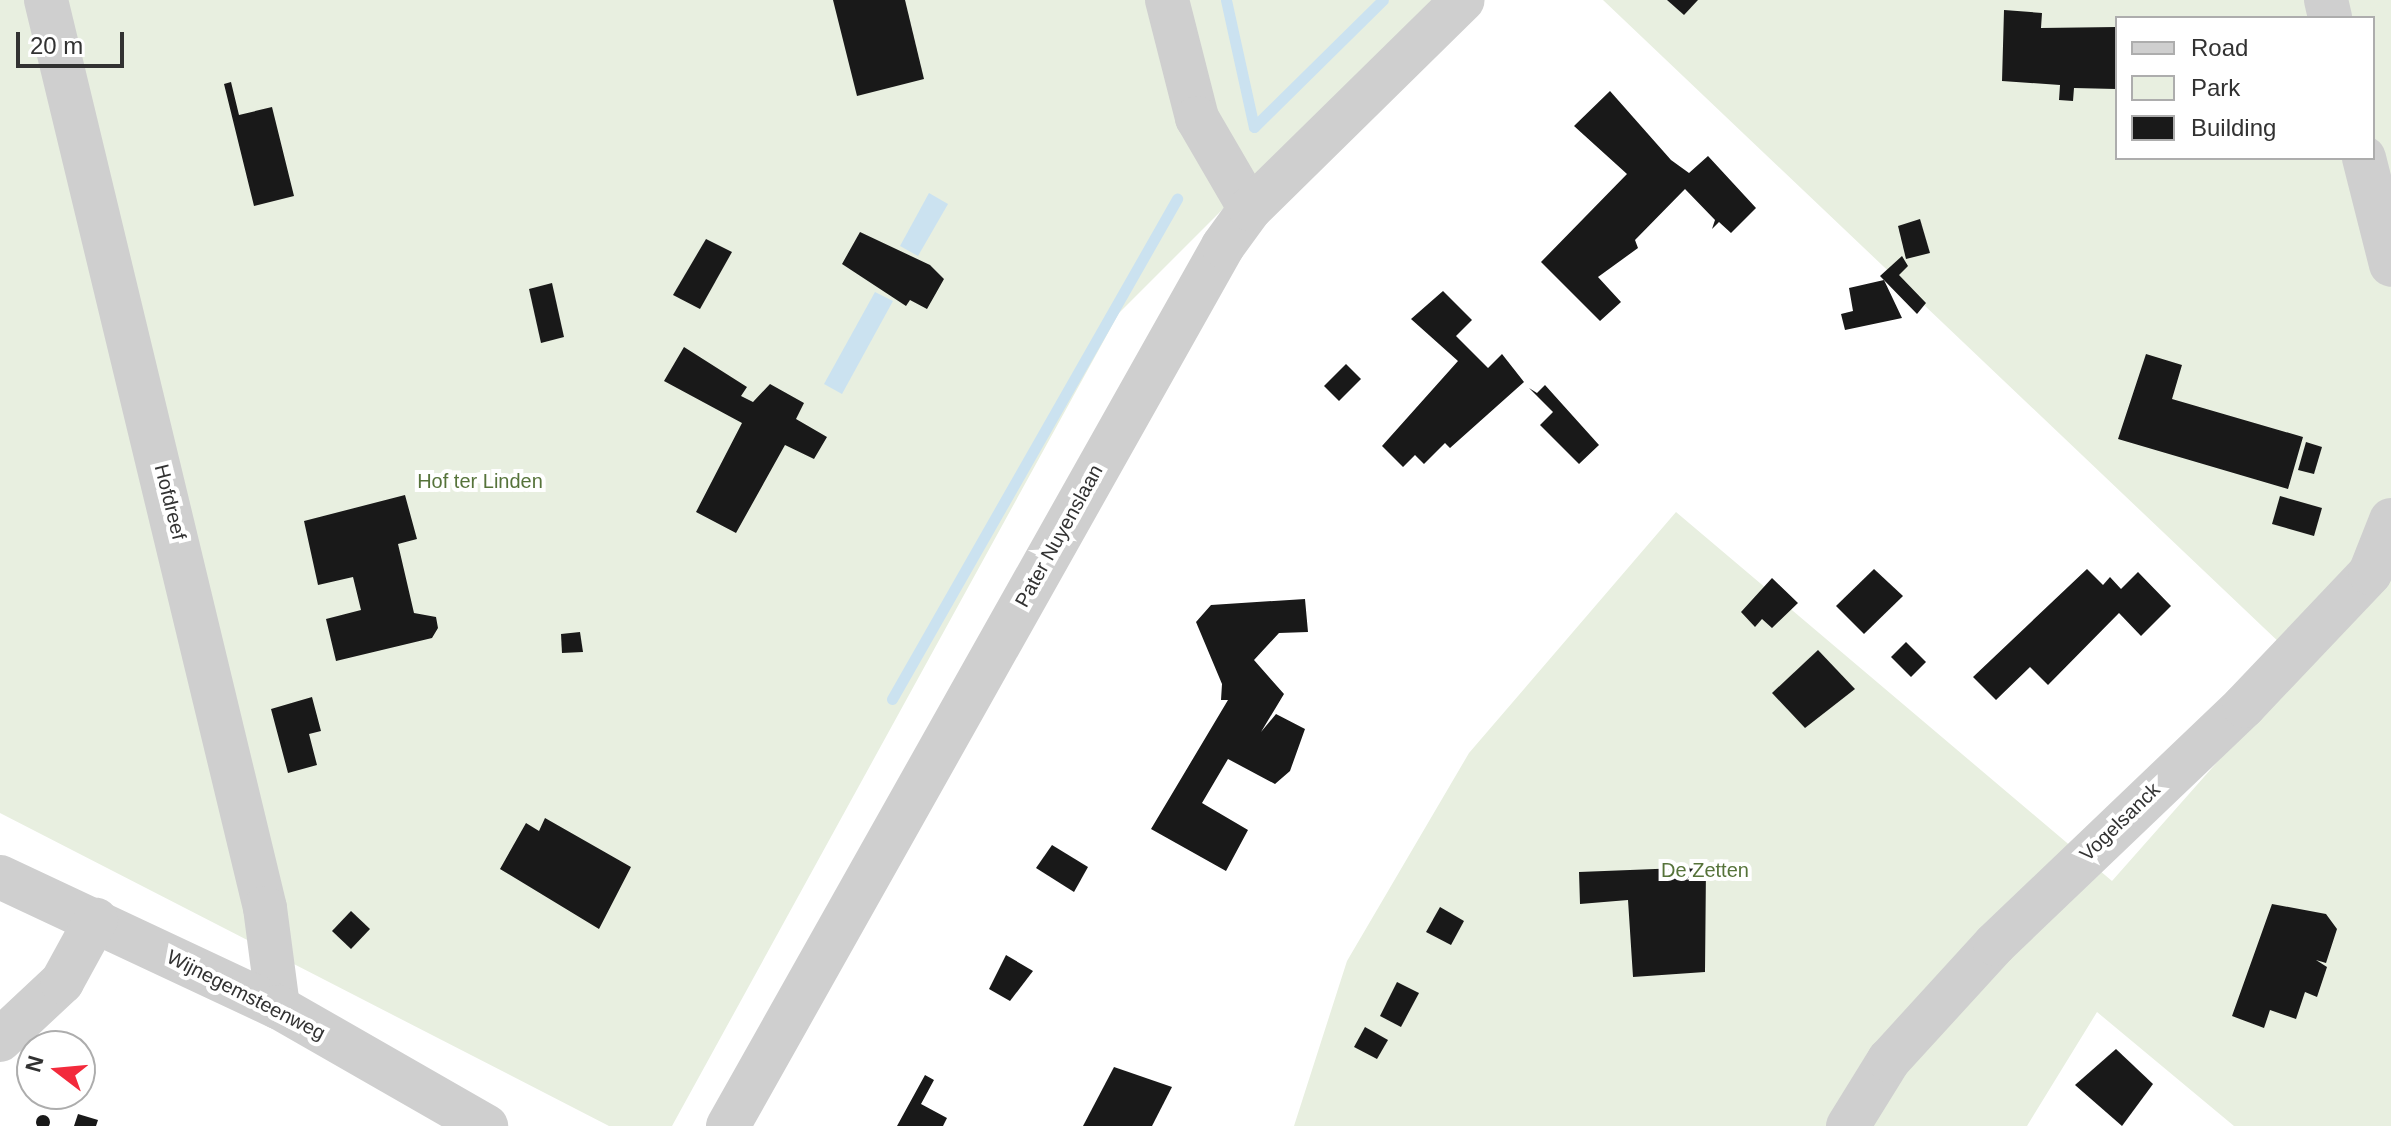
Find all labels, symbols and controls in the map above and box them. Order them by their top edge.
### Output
scale bar [20,16,128,66]
legend [2115,16,2375,160]
text: 20 m [30,32,83,59]
text: Road [2191,34,2248,61]
text: Park [2191,74,2240,101]
text: Building [2191,114,2276,141]
street label: Pater Nuyenslaan [1010,461,1108,611]
street label: Hofdreef [149,462,191,542]
park label: Hof ter Linden [417,469,543,493]
street label: Vogelsanck [2075,778,2165,866]
park label: De Zetten [1661,858,1749,882]
street label: Wijnegemsteenweg [163,945,329,1045]
north arrow [16,1030,96,1110]
text: N [20,1053,49,1075]

